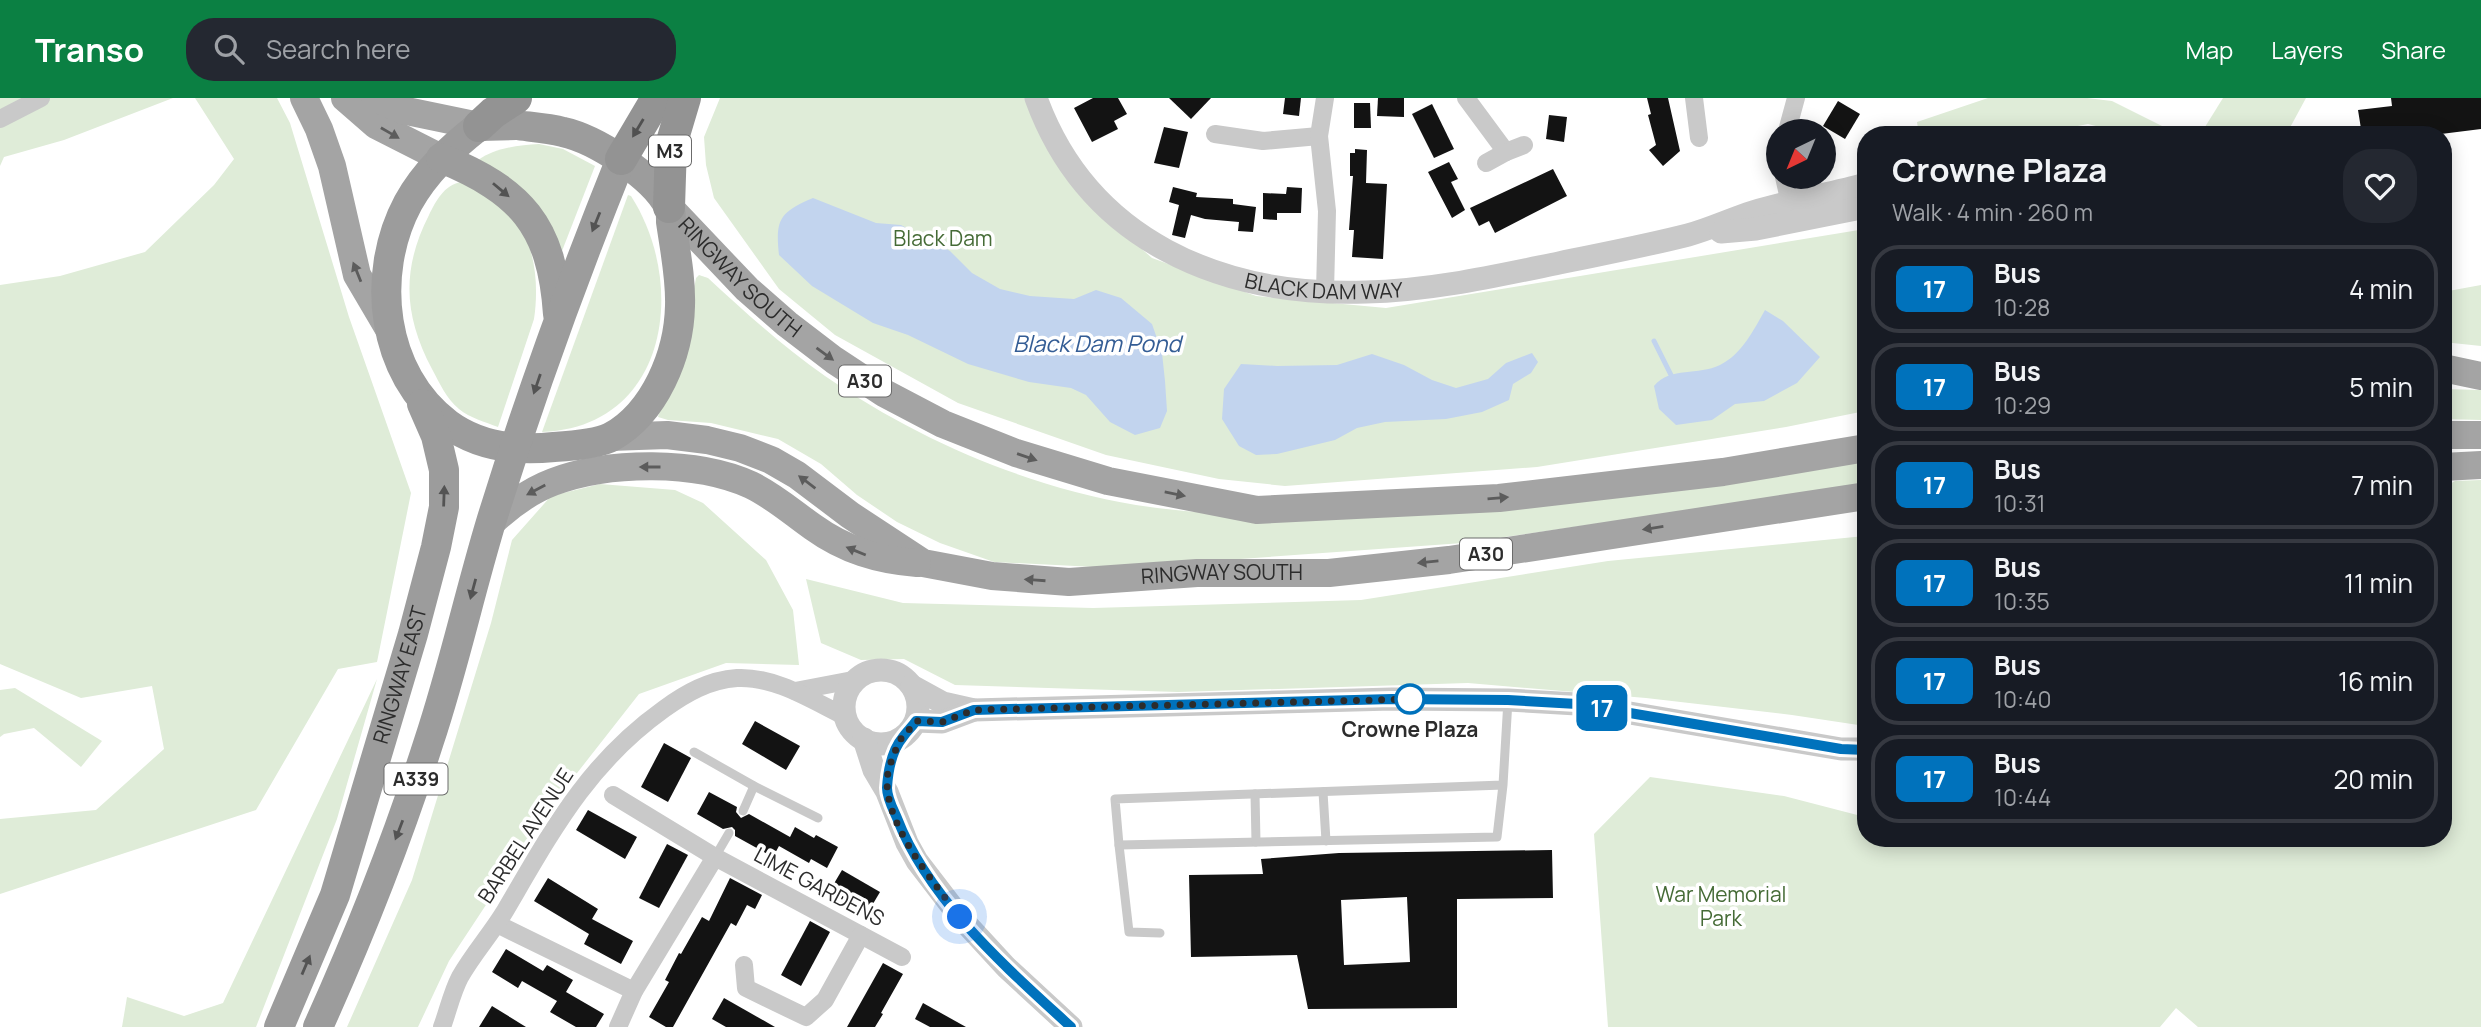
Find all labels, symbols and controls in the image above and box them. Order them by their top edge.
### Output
search box [186,18,676,81]
text: Transo [35,27,144,72]
icon: search [210,30,248,68]
text: Search here [266,31,411,67]
text: Map [2186,33,2233,66]
text: Layers [2271,33,2343,66]
text: Share [2381,33,2446,66]
one-way arrow [632,118,645,137]
north arrow [1766,119,1836,189]
map controls [1766,119,1836,189]
one-way arrow [380,127,399,139]
road number: M3 [649,136,691,166]
text: Crowne Plaza [1892,147,2107,192]
button: heart [2343,149,2417,223]
one-way arrow [492,182,510,197]
text: Walk · 4 min · 260 m [1892,196,2093,228]
street label: RINGWAY SOUTH [673,210,808,343]
one-way arrow [590,212,601,233]
park label: Black Dam [893,224,993,252]
text: Bus [1994,255,2041,291]
one-way arrow [352,261,363,282]
street label: BLACK DAM WAY [1242,266,1404,305]
text: 4 min [2349,271,2413,307]
text: 17 [1923,272,1946,305]
text: 10:28 [1994,291,2050,323]
water label: Black Dam Pond [1013,327,1184,359]
one-way arrow [816,347,834,361]
text: Bus [1994,353,2041,389]
road number: A30 [839,366,891,396]
text: 5 min [2349,369,2413,405]
text: 17 [1923,370,1946,403]
one-way arrow [531,373,541,394]
text: 10:29 [1994,389,2051,421]
text: Bus [1994,451,2041,487]
one-way arrow [1016,452,1037,463]
one-way arrow [639,461,661,473]
text: 7 min [2351,467,2413,503]
text: 17 [1923,468,1946,501]
one-way arrow [798,475,816,490]
one-way arrow [526,484,546,496]
one-way arrow [438,485,450,507]
text: 10:31 [1994,487,2046,519]
one-way arrow [1164,489,1186,500]
one-way arrow [1487,492,1509,503]
one-way arrow [1642,523,1664,534]
road number: A30 [1460,538,1512,569]
one-way arrow [846,545,867,556]
text: Bus [1994,549,2041,585]
street label: RINGWAY SOUTH [1140,557,1303,590]
one-way arrow [1417,557,1439,568]
text: 11 min [2344,565,2413,601]
text: 17 [1923,566,1946,599]
one-way arrow [1024,574,1046,585]
one-way arrow [467,578,478,600]
text: 10:35 [1994,585,2050,617]
street label: RINGWAY EAST [366,602,433,747]
text: Bus [1994,647,2041,683]
text: 16 min [2338,663,2413,699]
text: 17 [1923,664,1946,697]
text: 10:40 [1994,683,2051,715]
marker: Crowne Plaza [1395,684,1425,714]
line badge: 17 [1570,685,1634,731]
text: 17 [1590,691,1614,724]
place label: Crowne Plaza [1342,715,1478,743]
text: Bus [1994,745,2041,781]
text: 20 min [2334,761,2413,797]
text: 17 [1923,762,1946,795]
street label: BARBEL AVENUE [471,763,579,908]
road number: A339 [384,764,448,794]
text: 10:44 [1994,781,2051,813]
one-way arrow [393,819,404,840]
street label: LIME GARDENS [749,840,890,932]
park label: War Memorial Park [1656,880,1786,932]
your location [942,899,977,934]
one-way arrow [301,954,312,975]

